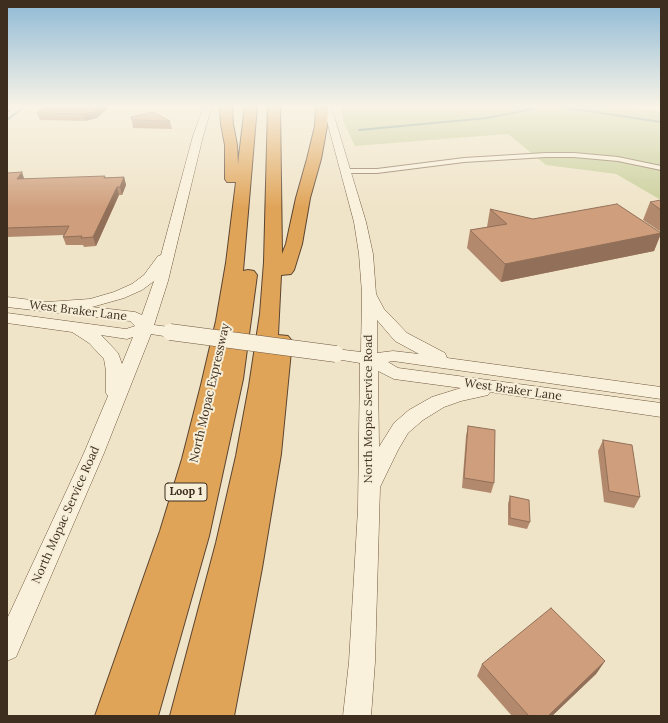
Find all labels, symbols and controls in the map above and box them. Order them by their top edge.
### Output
street label: West Braker Lane [28,298,128,324]
street label: North Mopac Expressway [187,322,233,464]
street label: North Mopac Service Road [362,334,376,484]
street label: West Braker Lane [463,376,563,404]
street label: North Mopac Service Road [29,444,103,586]
road number: Loop 1 [165,483,207,501]

